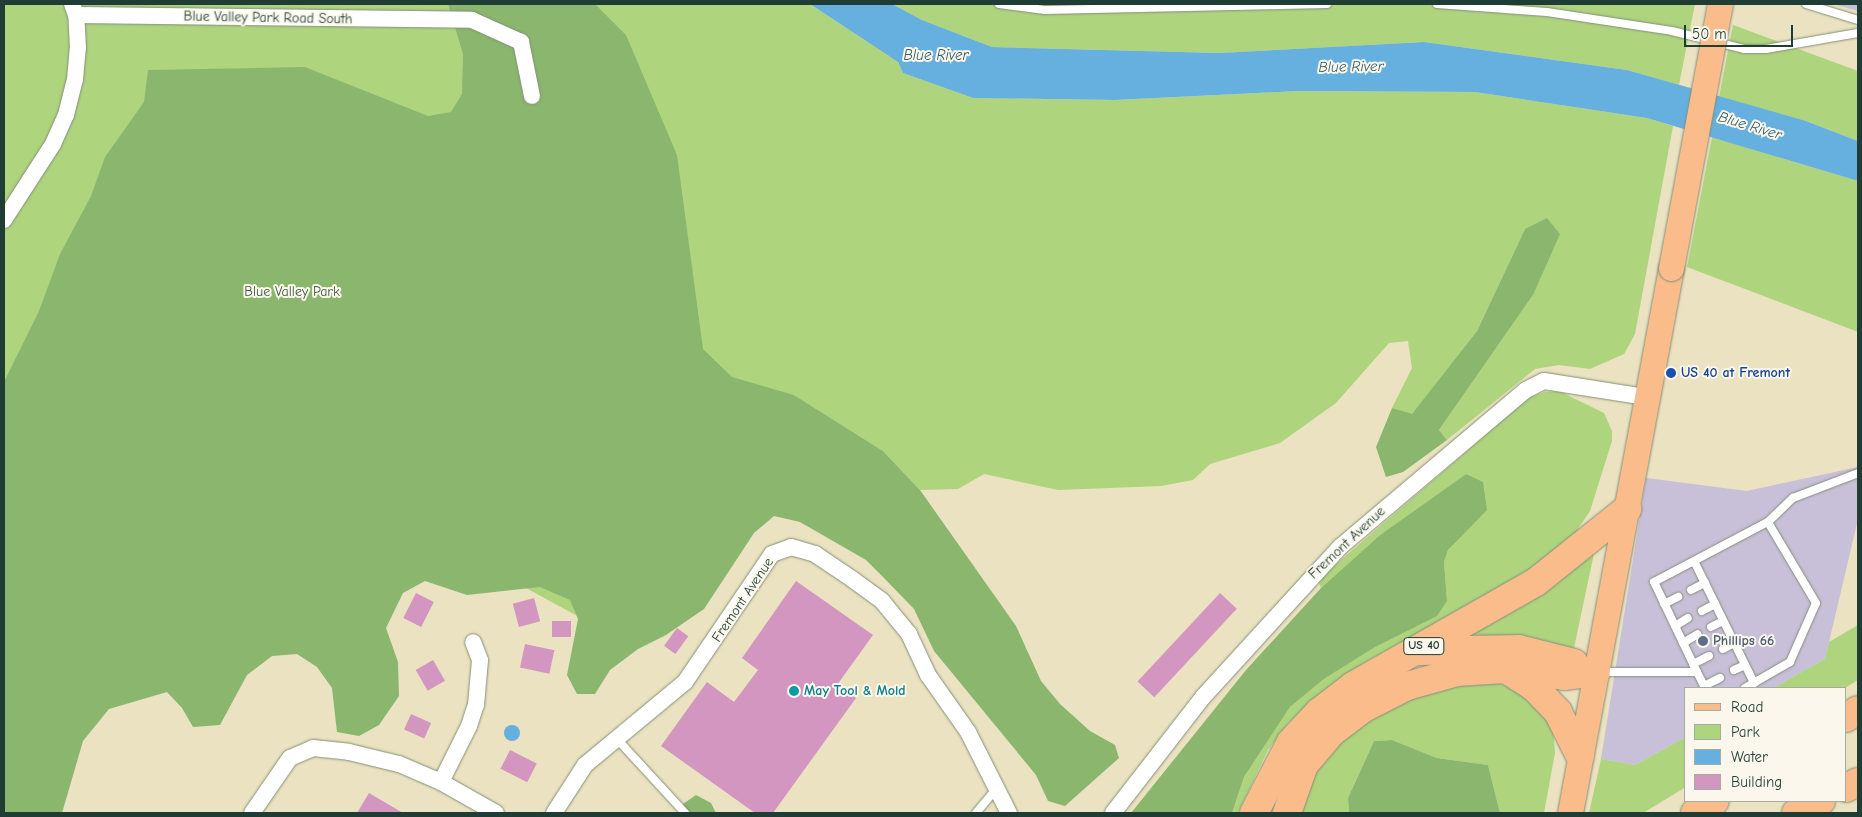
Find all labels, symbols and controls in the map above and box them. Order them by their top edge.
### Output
street label: Blue Valley Park Road South [183,8,353,28]
scale bar [1687,15,1796,47]
text: 50 m [1692,25,1727,43]
water label: Blue River [903,47,969,65]
water label: Blue River [1318,57,1384,77]
water label: Blue River [1716,108,1784,144]
park label: Blue Valley Park [244,284,340,300]
place label: US 40 at Fremont [1681,365,1790,381]
marker: US 40 at Fremont [1665,367,1677,379]
street label: Fremont Avenue [1305,503,1389,583]
street label: Fremont Avenue [709,555,777,645]
place label: Phillips 66 [1713,633,1774,649]
marker: Phillips 66 [1697,635,1709,647]
road number: US 40 [1403,636,1445,656]
place label: May Tool & Mold [804,683,906,699]
marker: May Tool & Mold [788,685,800,697]
legend [1684,687,1847,802]
text: Road [1731,698,1763,716]
text: Park [1731,723,1760,741]
text: Water [1731,748,1768,766]
text: Building [1731,773,1782,791]

